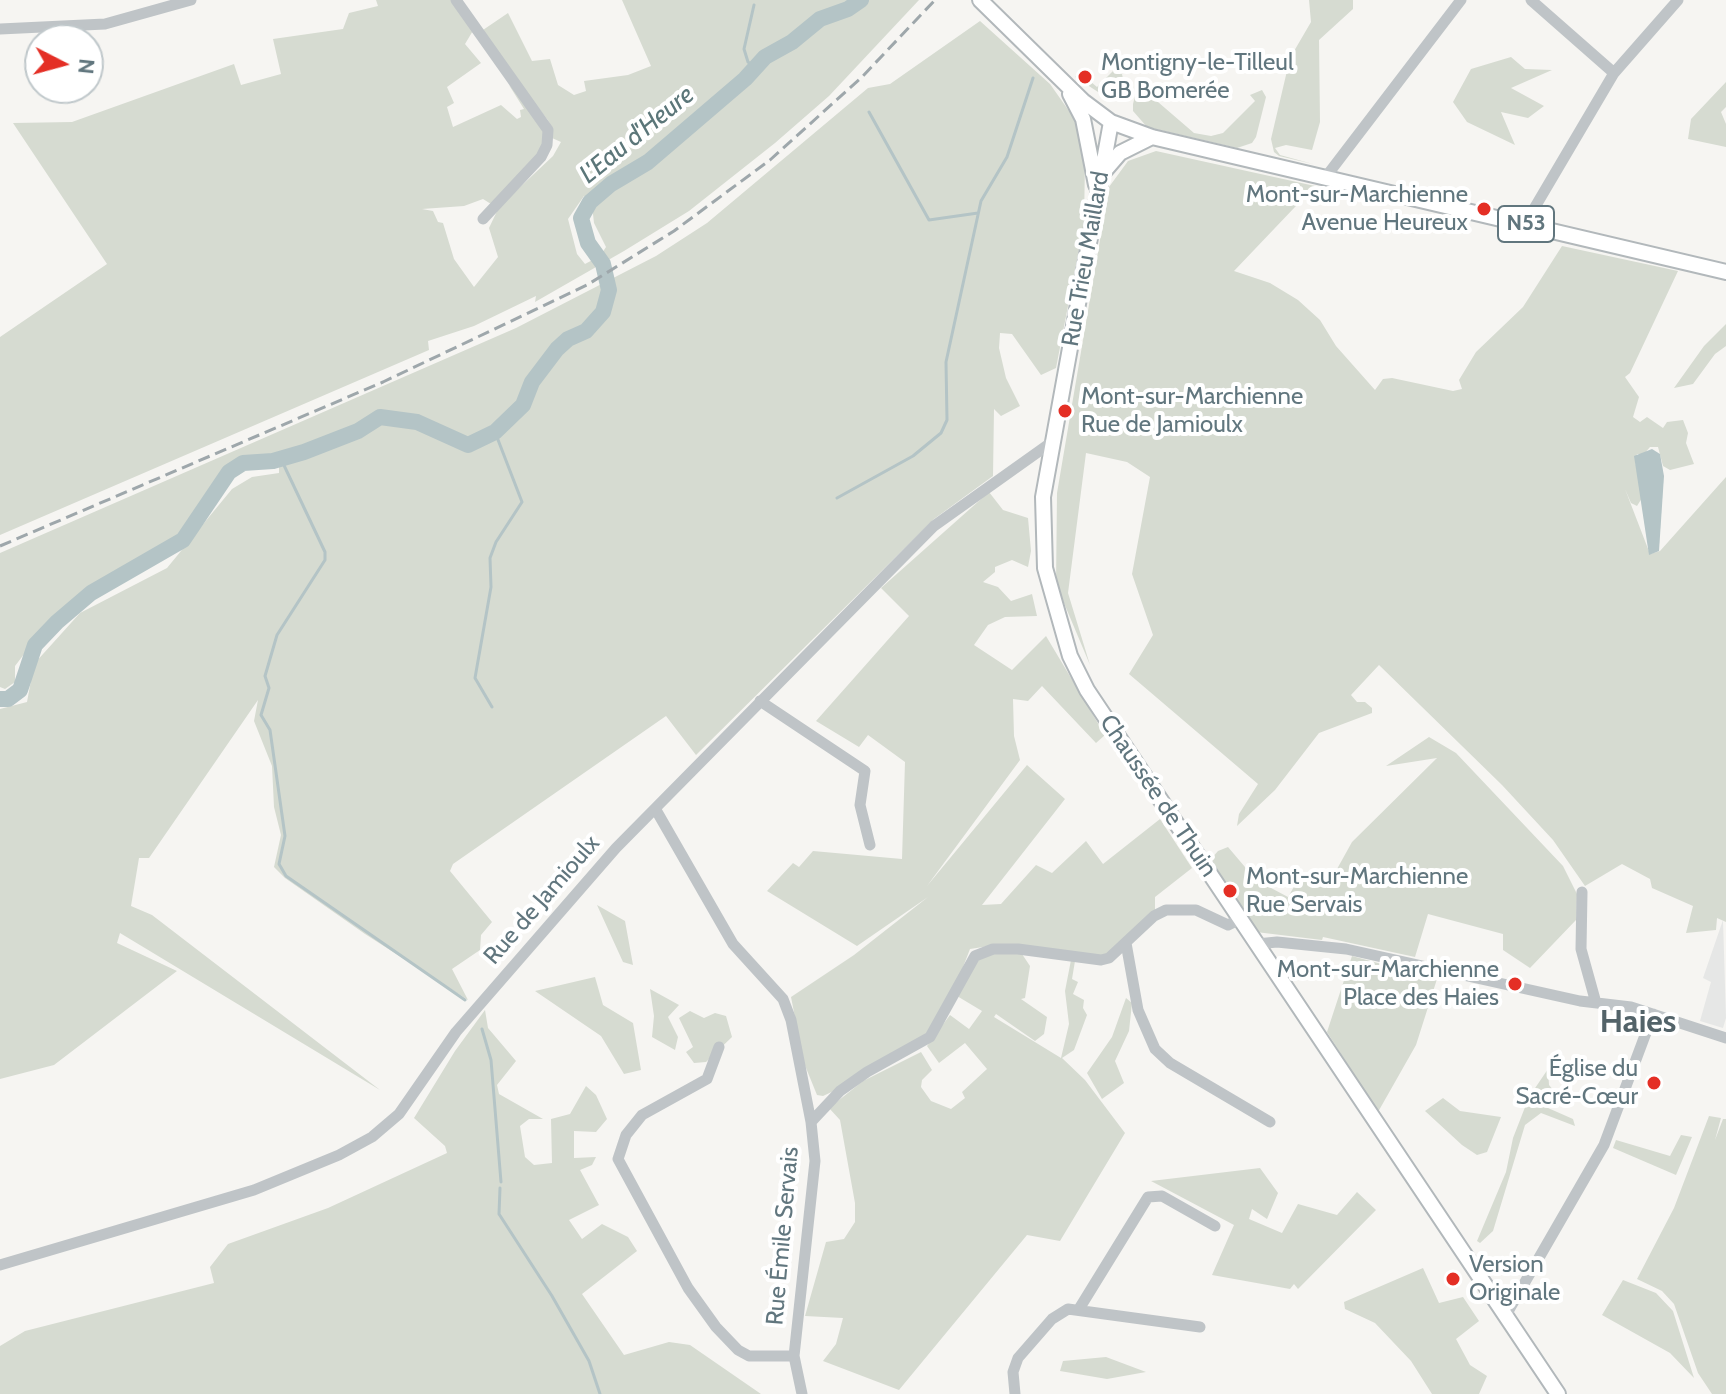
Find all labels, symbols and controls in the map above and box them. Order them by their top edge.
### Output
north arrow [24,24,104,104]
place label: Montigny-le-Tilleul GB Bomerée [1101,49,1294,105]
text: N [72,57,101,76]
marker: Montigny-le-Tilleul GB Bomerée [1076,68,1094,86]
water label: L'Eau d'Heure [574,79,700,191]
street label: Rue Trieu Maillard [1056,169,1116,349]
place label: Mont-sur-Marchienne Avenue Heureux [1246,181,1468,237]
marker: Mont-sur-Marchienne Avenue Heureux [1475,200,1493,218]
road number: N53 [1498,206,1554,242]
place label: Mont-sur-Marchienne Rue de Jamioulx [1081,383,1303,439]
marker: Mont-sur-Marchienne Rue de Jamioulx [1056,402,1074,420]
street label: Chaussée de Thuin [1093,709,1223,883]
street label: Rue de Jamioulx [478,829,606,971]
place label: Mont-sur-Marchienne Rue Servais [1246,863,1468,919]
marker: Mont-sur-Marchienne Rue Servais [1221,882,1239,900]
place label: Mont-sur-Marchienne Place des Haies [1277,956,1499,1012]
marker: Mont-sur-Marchienne Place des Haies [1506,975,1524,993]
district label: Haies [1600,1004,1676,1042]
place label: Église du Sacré-Cœur [1516,1055,1638,1111]
marker: Église du Sacré-Cœur [1645,1074,1663,1092]
street label: Rue Émile Servais [761,1146,805,1326]
place label: Version Originale [1469,1251,1560,1307]
marker: Version Originale [1444,1270,1462,1288]

